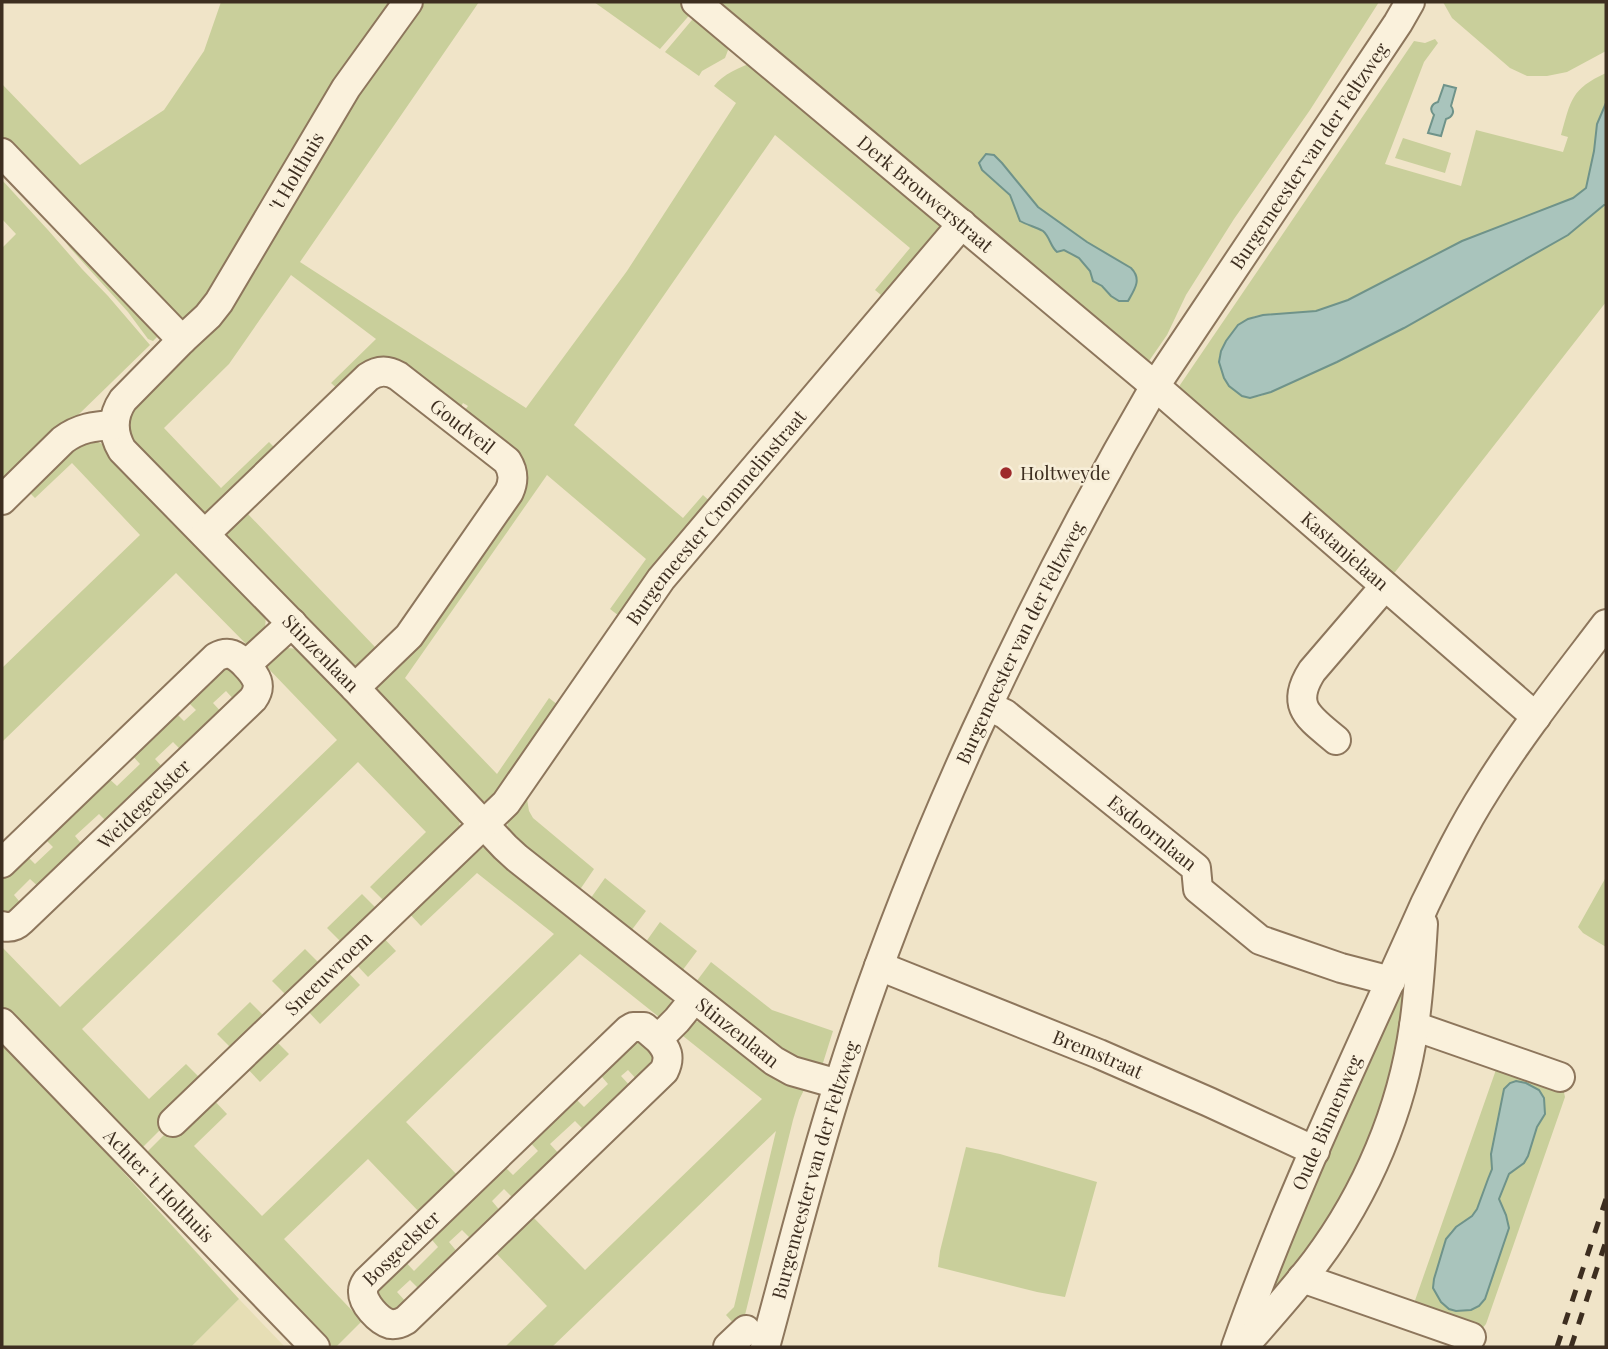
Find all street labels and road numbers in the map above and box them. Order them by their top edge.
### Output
street label: Burgemeester van der Feltzweg [1223,37,1394,274]
street label: 't Holthuis [262,127,329,215]
street label: Derk Brouwerstraat [853,129,1000,258]
street label: Goudveil [425,392,501,459]
street label: Burgemeester Crommelinstraat [619,403,811,630]
street label: Kastanjelaan [1296,505,1395,596]
street label: Burgemeester van der Feltzweg [949,516,1090,768]
street label: Stinzenlaan [277,608,366,698]
street label: Weidegeelster [91,752,196,855]
street label: Esdoornlaan [1103,788,1203,876]
street label: Sneeuwroem [278,924,377,1021]
street label: Stinzenlaan [691,990,786,1073]
street label: Bremstraat [1049,1023,1148,1084]
street label: Burgemeester van der Feltzweg [764,1037,864,1302]
street label: Oude Binnenweg [1285,1050,1367,1194]
street label: Achter 't Holthuis [98,1122,221,1247]
street label: Bosgeelster [356,1203,445,1291]

